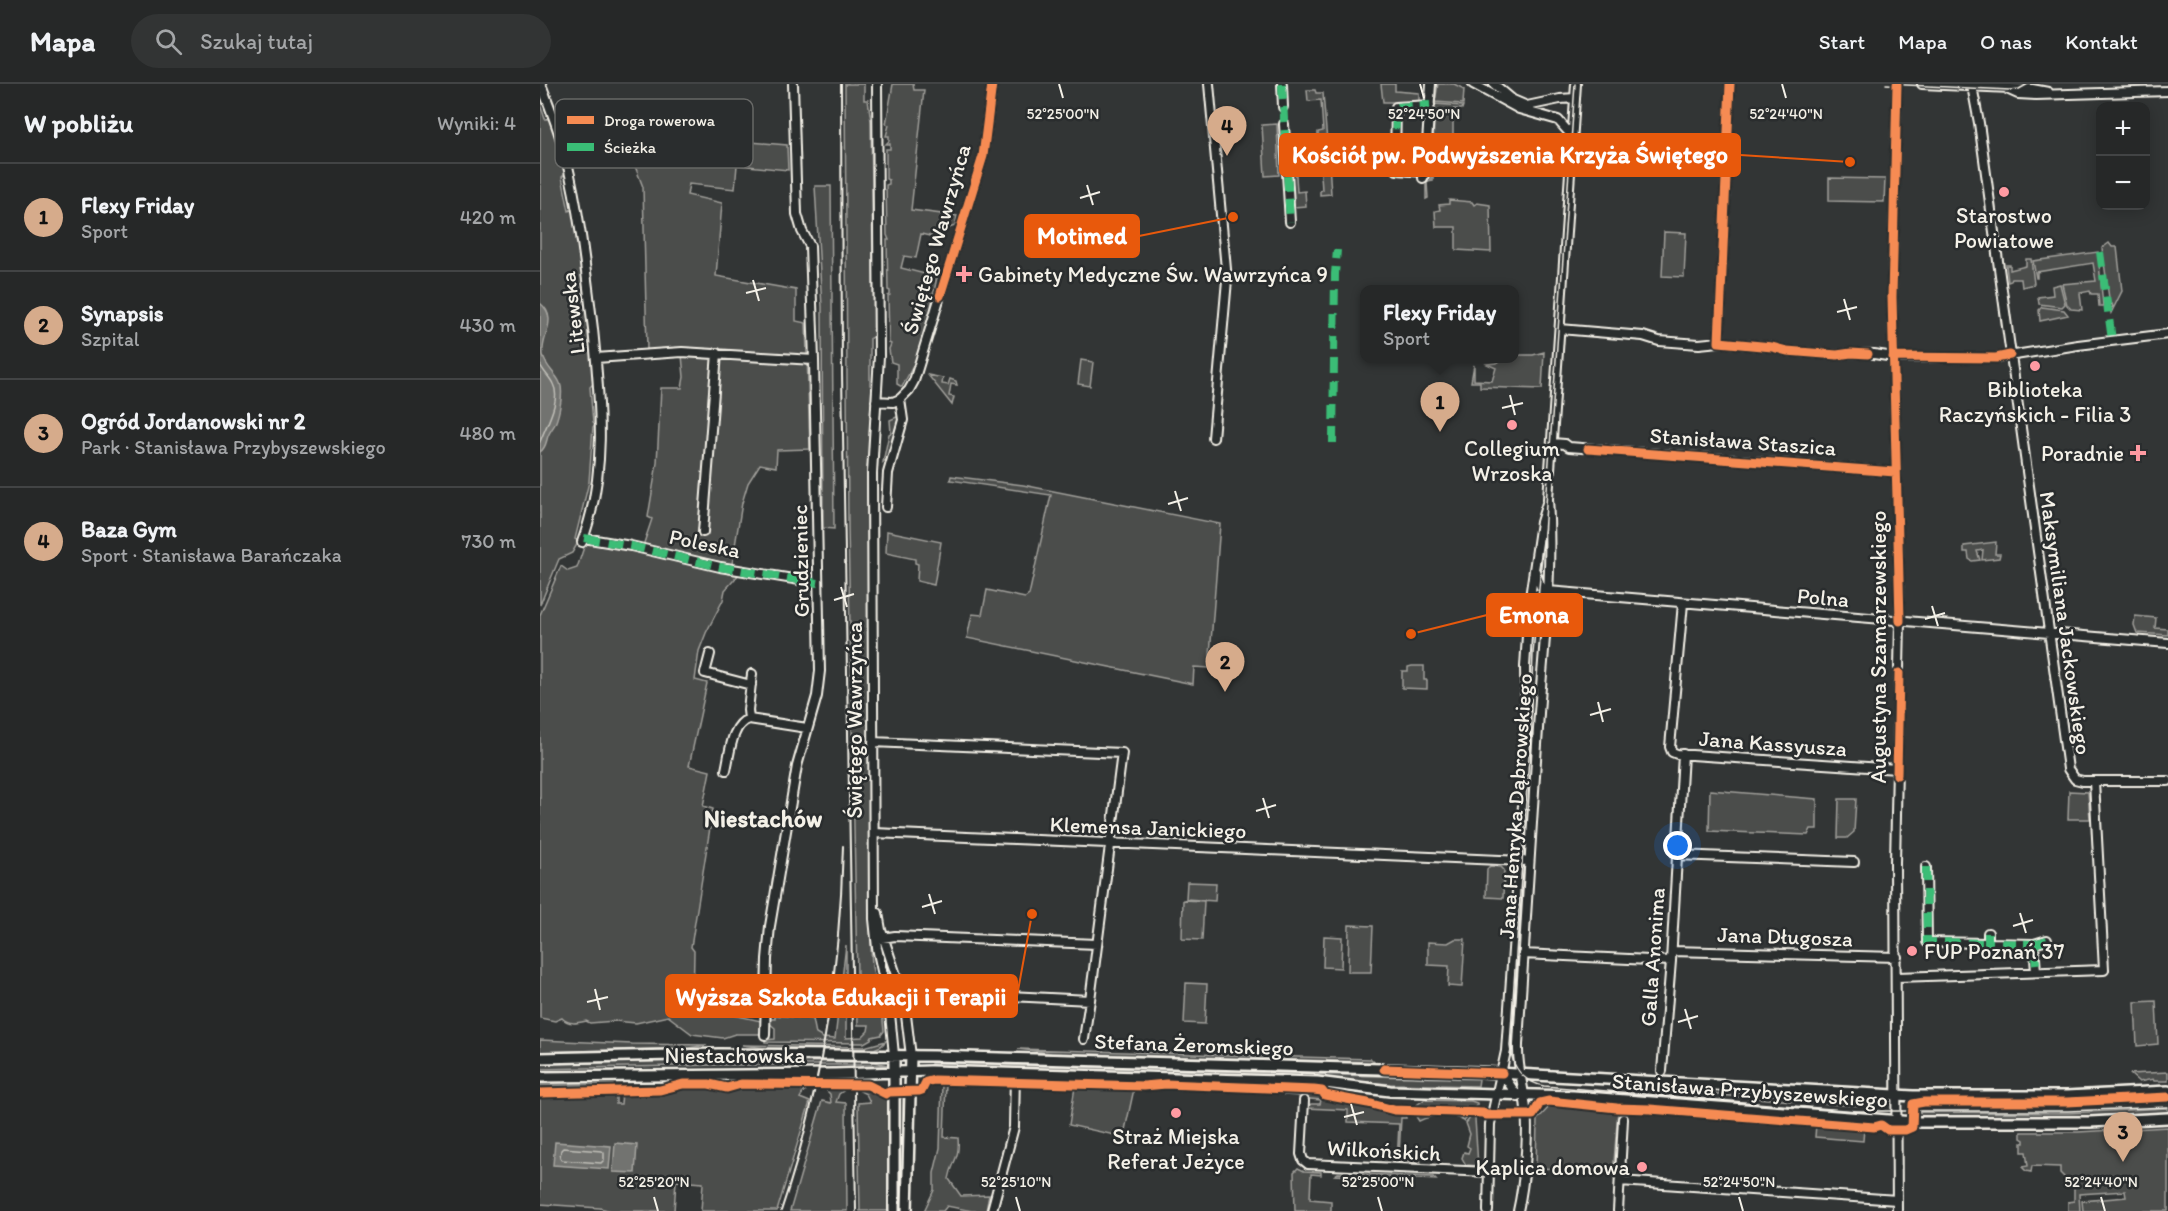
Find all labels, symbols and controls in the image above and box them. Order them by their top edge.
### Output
search box [131,14,551,68]
text: Mapa [30,24,95,58]
icon: search [152,25,185,58]
text: Szukaj tutaj [200,28,313,55]
text: Start [1819,29,1865,54]
text: Mapa [1898,29,1947,54]
text: O nas [1980,29,2032,54]
text: Kontakt [2065,29,2138,54]
legend [555,99,753,168]
map controls [2096,102,2150,210]
button: + [2096,102,2150,156]
text: 52°25'00"N [1027,105,1099,123]
text: 52°24'50"N [1388,105,1460,123]
text: 52°24'40"N [1749,105,1823,123]
pin: 4 [1208,106,1246,156]
text: W pobliżu [24,107,133,139]
text: Wyniki: 4 [437,111,516,135]
text: Droga rowerowa [604,111,716,130]
callout: Kościół pw. Podwyższenia Krzyża Świętego [1280,134,1740,176]
text: Ścieżka [604,138,657,157]
street label: Świętego Wawrzyńca [896,140,977,337]
text: Kościół pw. Podwyższenia Krzyża Świętego [1292,140,1728,170]
button: − [2096,156,2150,210]
marker: Starostwo Powiatowe [1997,185,2011,199]
text: Flexy Friday [81,192,194,219]
place label: Starostwo Powiatowe [1954,202,2054,254]
text: 1 [39,205,48,229]
text: 420 m [460,205,516,229]
callout: Motimed [1025,215,1139,257]
text: Sport [81,219,128,243]
text: Motimed [1037,221,1128,250]
place label: Gabinety Medyczne Św. Wawrzyńca 9 [978,261,1328,288]
marker: Gabinety Medyczne Św. Wawrzyńca 9 [955,265,973,283]
street label: Litewska [554,269,591,356]
popup [1360,285,1519,363]
text: Flexy Friday [1383,299,1496,326]
text: Synapsis [81,300,164,327]
text: 2 [38,313,49,337]
text: 430 m [459,313,516,337]
text: Sport [1383,326,1430,350]
text: Szpital [81,327,140,351]
marker: Biblioteka Raczyńskich - Filia 3 [2028,359,2042,373]
place label: Biblioteka Raczyńskich - Filia 3 [1939,376,2131,428]
pin: 1 [1420,382,1460,432]
text: Ogród Jordanowski nr 2 [81,408,305,435]
marker: Collegium Wrzoska [1505,418,1519,432]
text: 3 [38,421,49,445]
text: 480 m [459,421,516,445]
street label: Stanisława Staszica [1649,422,1838,462]
text: Park · Stanisława Przybyszewskiego [81,435,386,459]
place label: Collegium Wrzoska [1464,435,1560,487]
place label: Poradnie [2041,440,2124,467]
marker: Poradnie [2129,444,2147,462]
street label: Maksymiliana Jackowskiego [2034,490,2097,757]
street label: Grudzieniec [786,504,815,618]
street label: Augustyna Szamarzewskiego [1865,511,1892,783]
text: Baza Gym [81,516,177,543]
street label: Poleska [667,523,744,564]
text: 4 [37,529,50,553]
text: 730 m [462,529,516,553]
text: Sport · Stanisława Barańczaka [81,543,342,567]
street label: Polna [1796,582,1850,613]
callout: Emona [1487,594,1582,636]
text: Emona [1499,600,1569,629]
street label: Świętego Wawrzyńca [841,621,868,818]
pin: 2 [1206,642,1244,692]
street label: Jana Henryka Dąbrowskiego [1493,672,1538,940]
street label: Jana Kassyusza [1698,725,1848,762]
district label: Niestachów [704,804,823,833]
street label: Klemensa Janickiego [1049,811,1247,844]
your location [1663,831,1692,860]
street label: Galla Anonima [1634,886,1671,1027]
street label: Jana Długosza [1717,921,1853,952]
place label: FUP Poznań 37 [1924,938,2064,965]
marker: FUP Poznań 37 [1905,944,1919,958]
callout: Wyższa Szkoła Edukacji i Terapii [666,975,1017,1017]
text: Wyższa Szkoła Edukacji i Terapii [676,982,1006,1012]
street label: Stefana Żeromskiego [1094,1028,1294,1061]
street label: Niestachowska [665,1042,806,1069]
street label: Stanisława Przybyszewskiego [1611,1067,1889,1114]
marker: Straż Miejska Referat Jeżyce [1169,1106,1183,1120]
pin: 3 [2104,1112,2142,1162]
place label: Straż Miejska Referat Jeżyce [1107,1123,1245,1175]
street label: Wilkońskich [1326,1134,1442,1167]
place label: Kaplica domowa [1476,1154,1631,1181]
marker: Kaplica domowa [1635,1160,1649,1174]
text: 52°25'20"N [618,1173,690,1191]
text: 52°25'10"N [981,1173,1051,1191]
text: 52°25'00"N [1342,1173,1414,1191]
text: 52°24'50"N [1703,1173,1775,1191]
text: 52°24'40"N [2064,1173,2138,1191]

